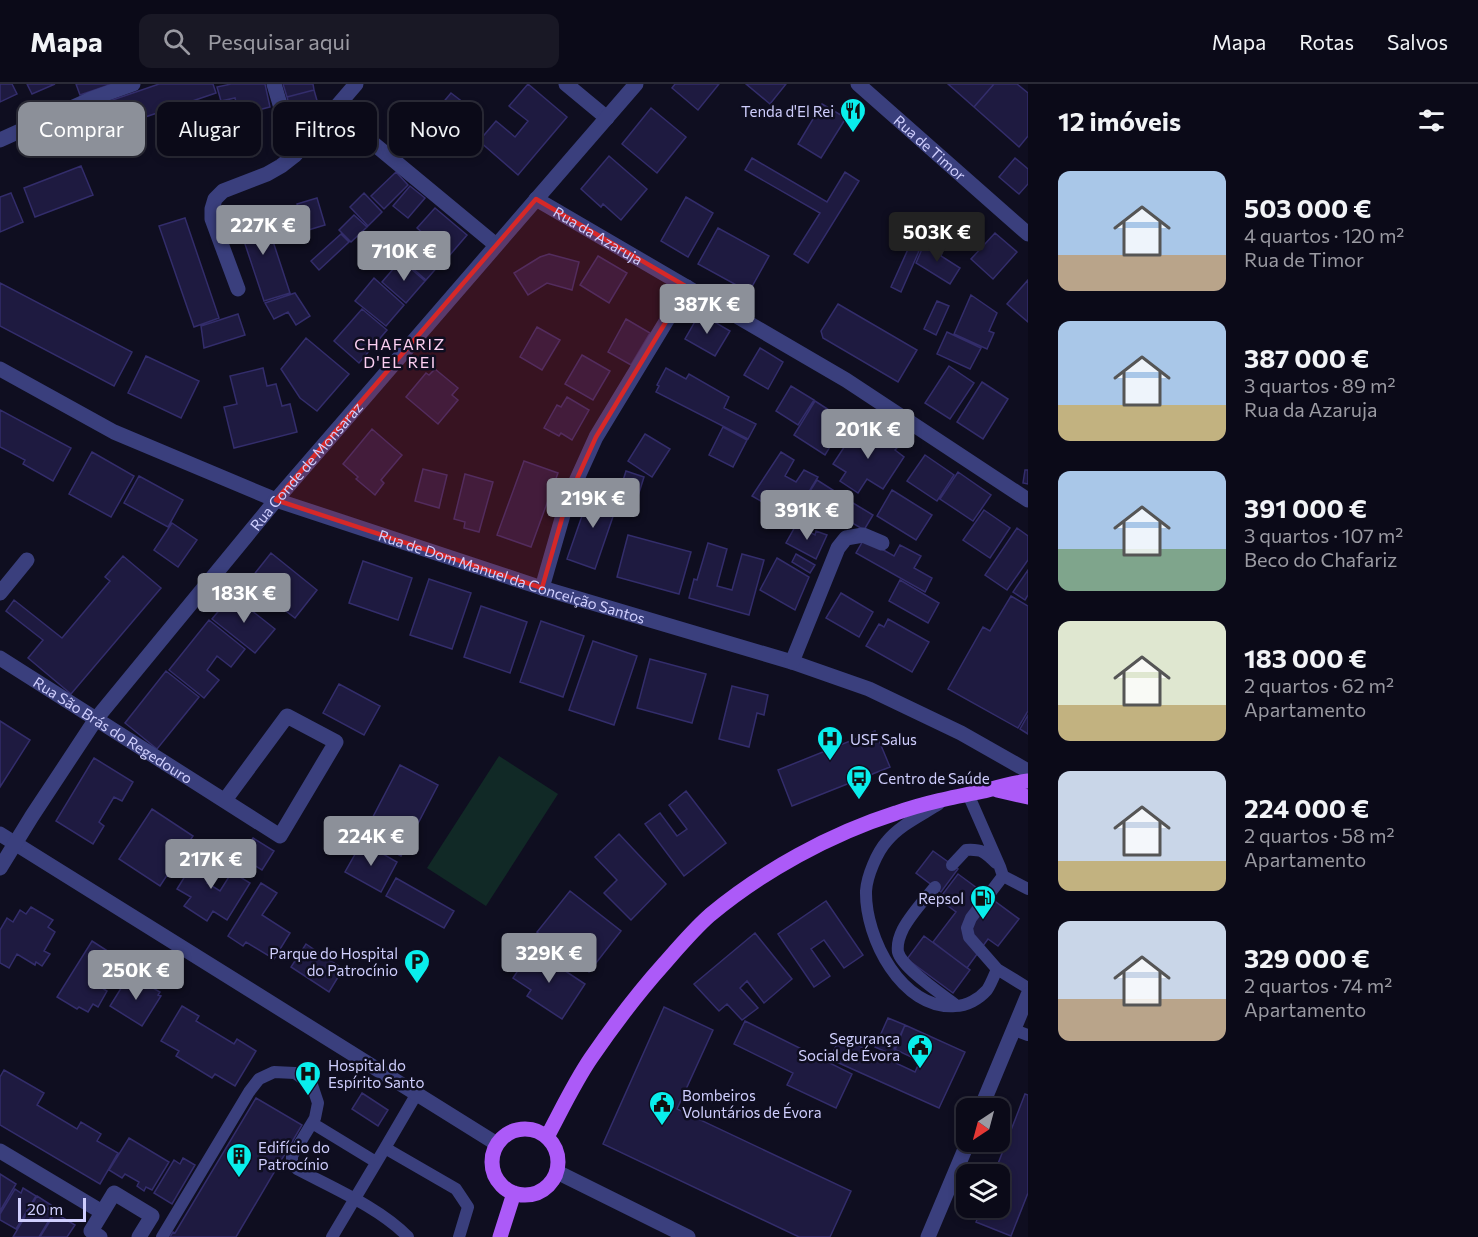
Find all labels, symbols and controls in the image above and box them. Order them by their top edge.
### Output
search box [139,14,559,68]
text: Mapa [30,24,103,58]
icon: search [160,25,193,58]
text: Pesquisar aqui [208,28,350,55]
text: Mapa [1212,29,1266,54]
text: Rotas [1299,29,1354,54]
text: Salvos [1387,29,1448,54]
restaurant icon: Tenda d'El Rei [838,96,868,134]
chip: Comprar [18,102,145,156]
chip: Alugar [157,102,261,156]
chip: Filtros [273,102,377,156]
chip: Novo [389,102,482,156]
place label: Tenda d'El Rei [741,102,834,120]
icon: filters [1415,104,1448,137]
text: 12 imóveis [1058,105,1181,136]
street label: Rua de Timor [890,111,970,184]
text: 503 000 € [1244,192,1372,223]
icon: home [1106,195,1178,267]
street label: Rua da Azaruja [550,202,646,268]
pin: 227K € [214,205,312,256]
text: 227K € [230,212,296,236]
pin: 503K € [888,212,986,263]
text: 503K € [903,219,971,243]
text: 4 quartos · 120 m² [1244,223,1404,247]
pin: 710K € [355,231,453,282]
text: 710K € [371,238,437,262]
text: Rua de Timor [1244,247,1364,271]
pin: 387K € [658,284,756,335]
text: 387K € [674,291,740,315]
district label: CHAFARIZ D'EL REI [354,334,446,371]
text: 387 000 € [1244,342,1369,373]
icon: home [1106,345,1178,417]
text: 3 quartos · 89 m² [1244,373,1395,397]
text: Rua da Azaruja [1244,397,1378,421]
street label: Rua Conde de Monsaraz [246,398,366,534]
pin: 201K € [819,409,917,460]
text: 201K € [835,416,901,440]
pin: 219K € [544,478,642,529]
text: 219K € [561,485,625,509]
pin: 391K € [758,490,856,541]
text: 391 000 € [1244,492,1367,523]
icon: home [1106,495,1178,567]
text: 391K € [775,497,839,521]
text: 3 quartos · 107 m² [1244,523,1403,547]
street label: Rua de Dom Manuel da Conceição Santos [376,526,648,627]
text: Beco do Chafariz [1244,547,1397,571]
pin: 183K € [195,573,293,624]
text: 183K € [212,580,276,604]
text: 183 000 € [1244,642,1367,673]
icon: home [1106,645,1178,717]
street label: Rua São Brás do Regedouro [30,673,196,787]
text: 2 quartos · 62 m² [1244,673,1394,697]
text: Apartamento [1244,697,1366,721]
hospital icon: USF Salus [815,724,845,762]
place label: USF Salus [850,730,917,748]
bus stop icon: Centro de Saúde [844,763,874,801]
place label: Centro de Saúde [878,769,990,787]
text: 224 000 € [1244,792,1369,823]
icon: home [1106,795,1178,867]
pin: 224K € [322,816,420,867]
text: 224K € [338,823,404,847]
text: 2 quartos · 58 m² [1244,823,1394,847]
pin: 217K € [162,839,260,890]
text: 217K € [179,846,243,870]
text: Apartamento [1244,847,1366,871]
fuel station icon: Repsol [968,883,998,921]
place label: Repsol [918,889,964,907]
pin: 329K € [500,933,598,984]
text: 329K € [516,940,583,964]
text: 329 000 € [1244,942,1370,973]
place label: Parque do Hospital do Patrocínio [269,944,398,979]
icon: home [1106,945,1178,1017]
parking icon: Parque do Hospital do Patrocínio [402,947,432,985]
pin: 250K € [87,950,185,1001]
text: 250K € [102,957,170,981]
text: 2 quartos · 74 m² [1244,973,1392,997]
text: Apartamento [1244,997,1366,1021]
place label: Segurança Social de Évora [798,1029,900,1064]
public building icon: Segurança Social de Évora [905,1032,935,1070]
place label: Hospital do Espírito Santo [328,1056,424,1091]
hospital icon: Hospital do Espírito Santo [293,1059,323,1097]
place label: Bombeiros Voluntários de Évora [682,1086,821,1121]
public building icon: Bombeiros Voluntários de Évora [647,1089,677,1127]
north arrow [956,1098,1010,1152]
map controls [956,1098,1010,1218]
place label: Edifício do Patrocínio [258,1138,330,1173]
building icon: Edifício do Patrocínio [224,1141,254,1179]
button: layers [956,1164,1010,1218]
scale bar [18,1195,86,1222]
text: 20 m [27,1199,63,1218]

